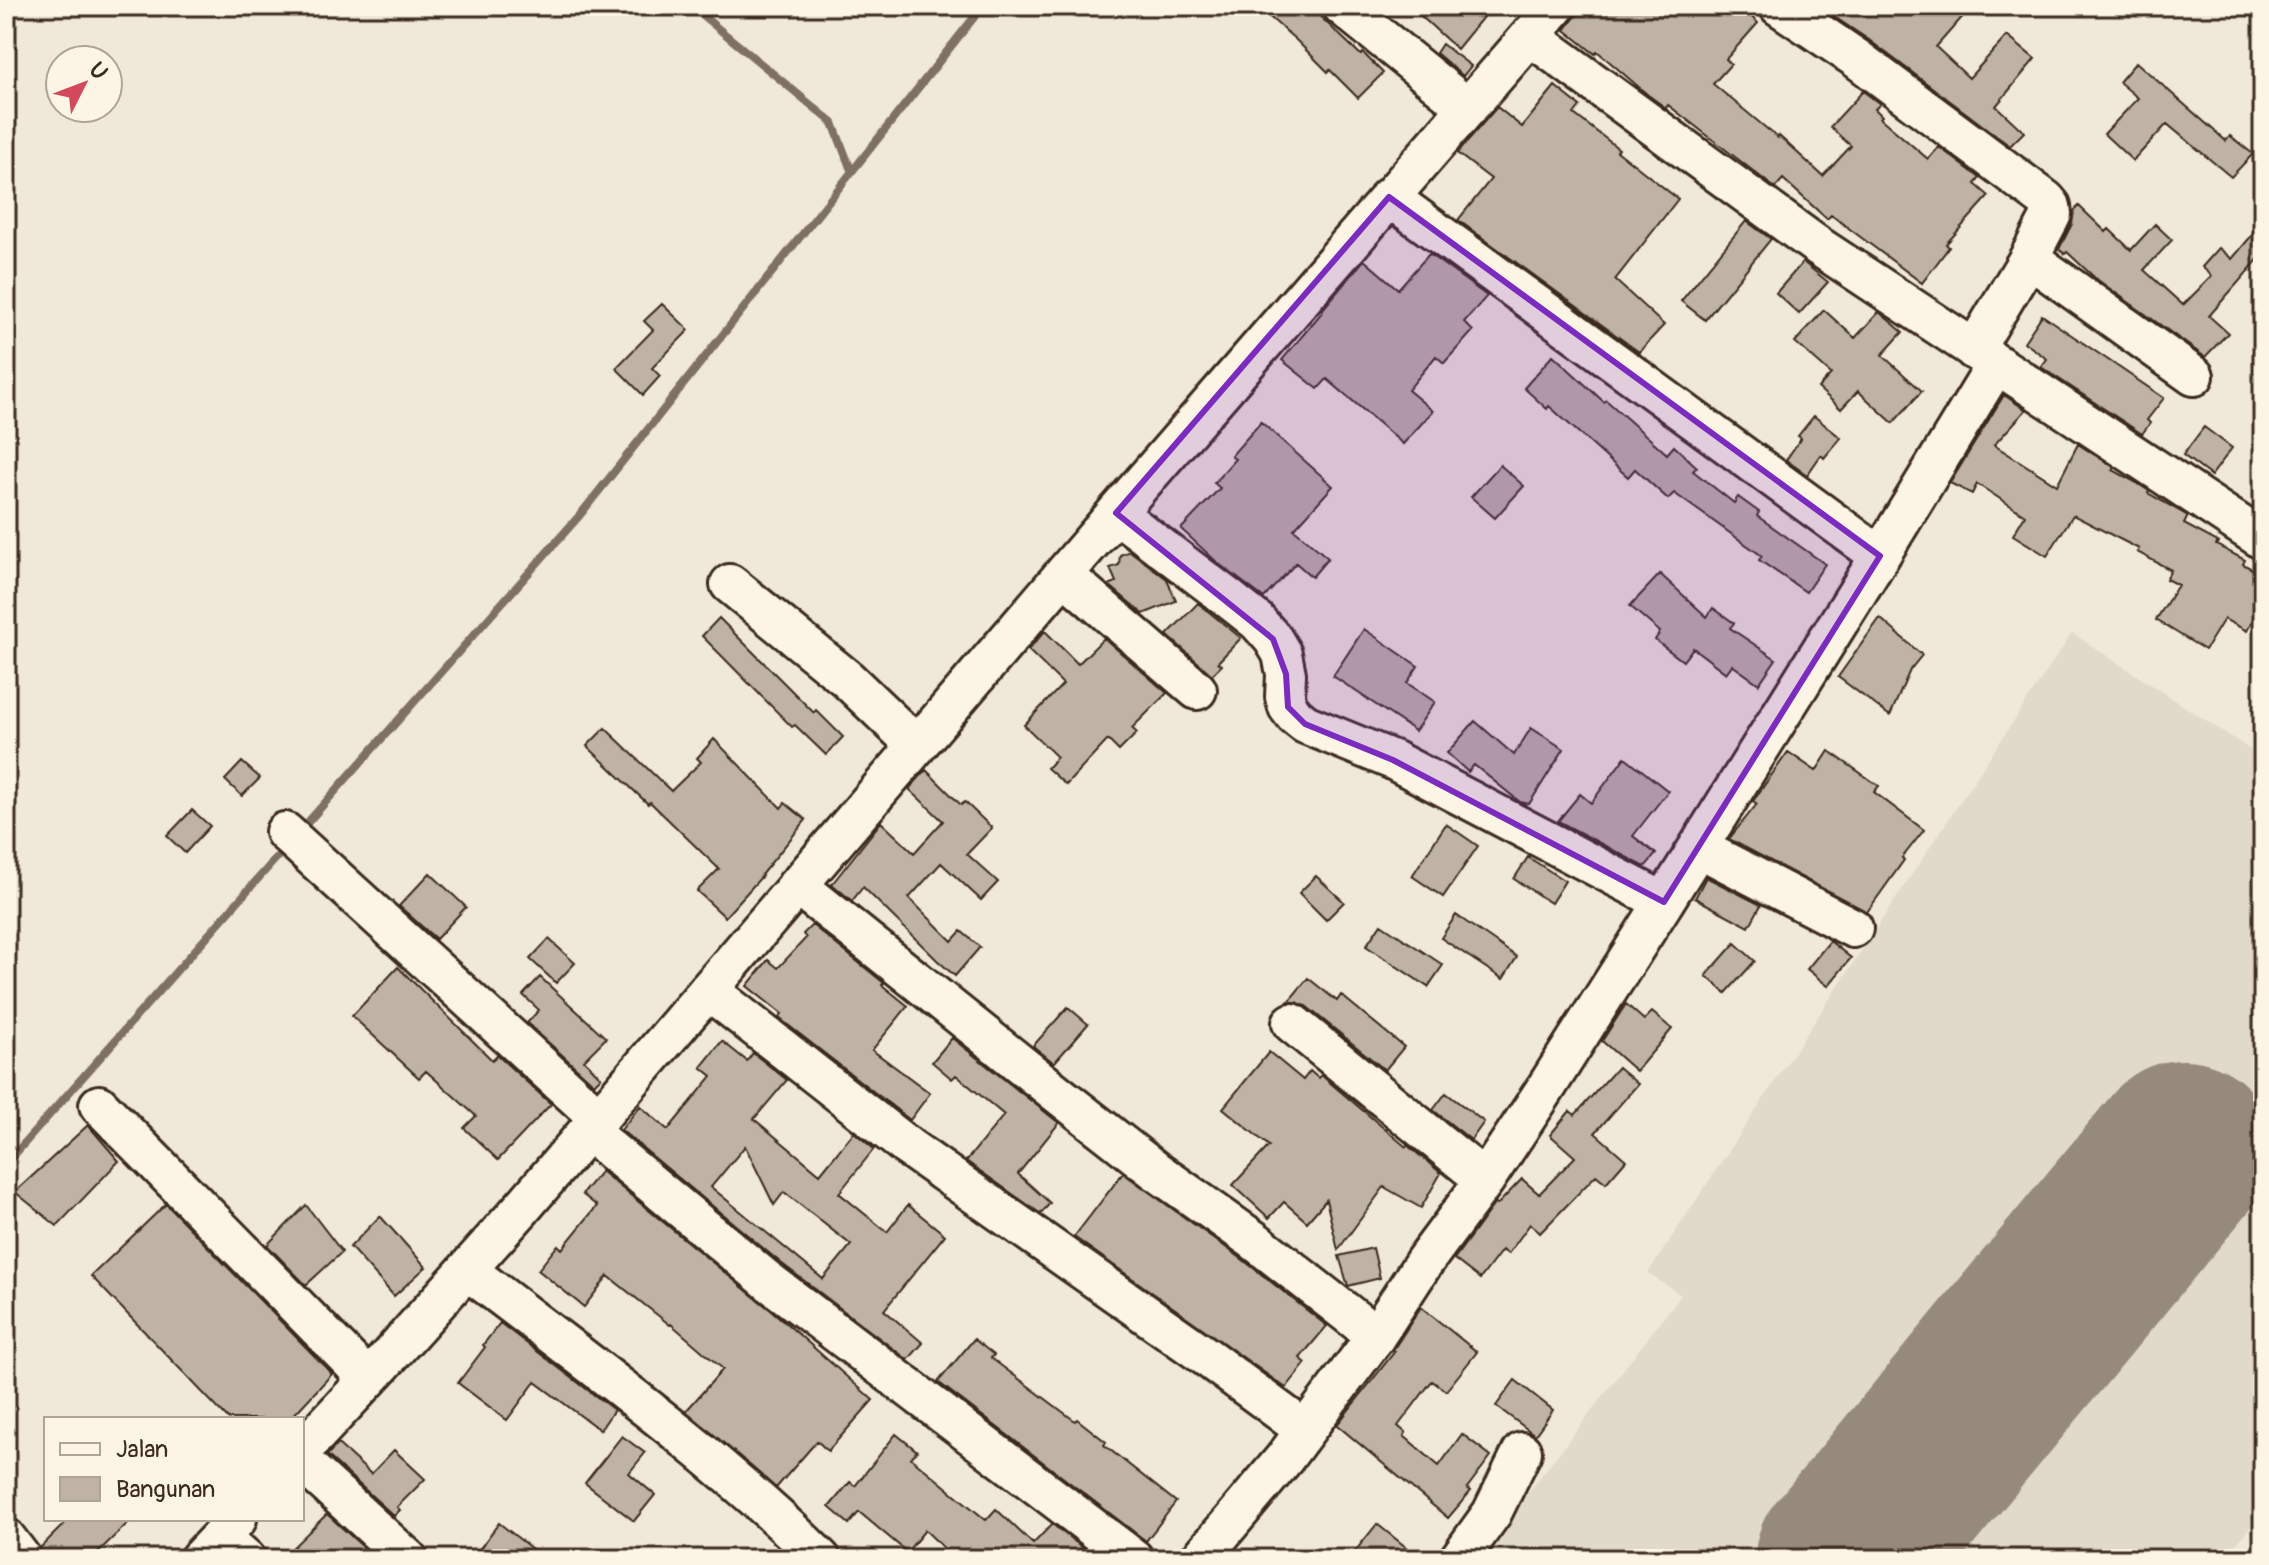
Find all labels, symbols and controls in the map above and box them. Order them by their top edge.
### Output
north arrow [44,44,124,124]
text: U [83,57,113,86]
legend [44,1417,304,1521]
text: Jalan [116,1435,168,1464]
text: Bangunan [116,1475,215,1504]

